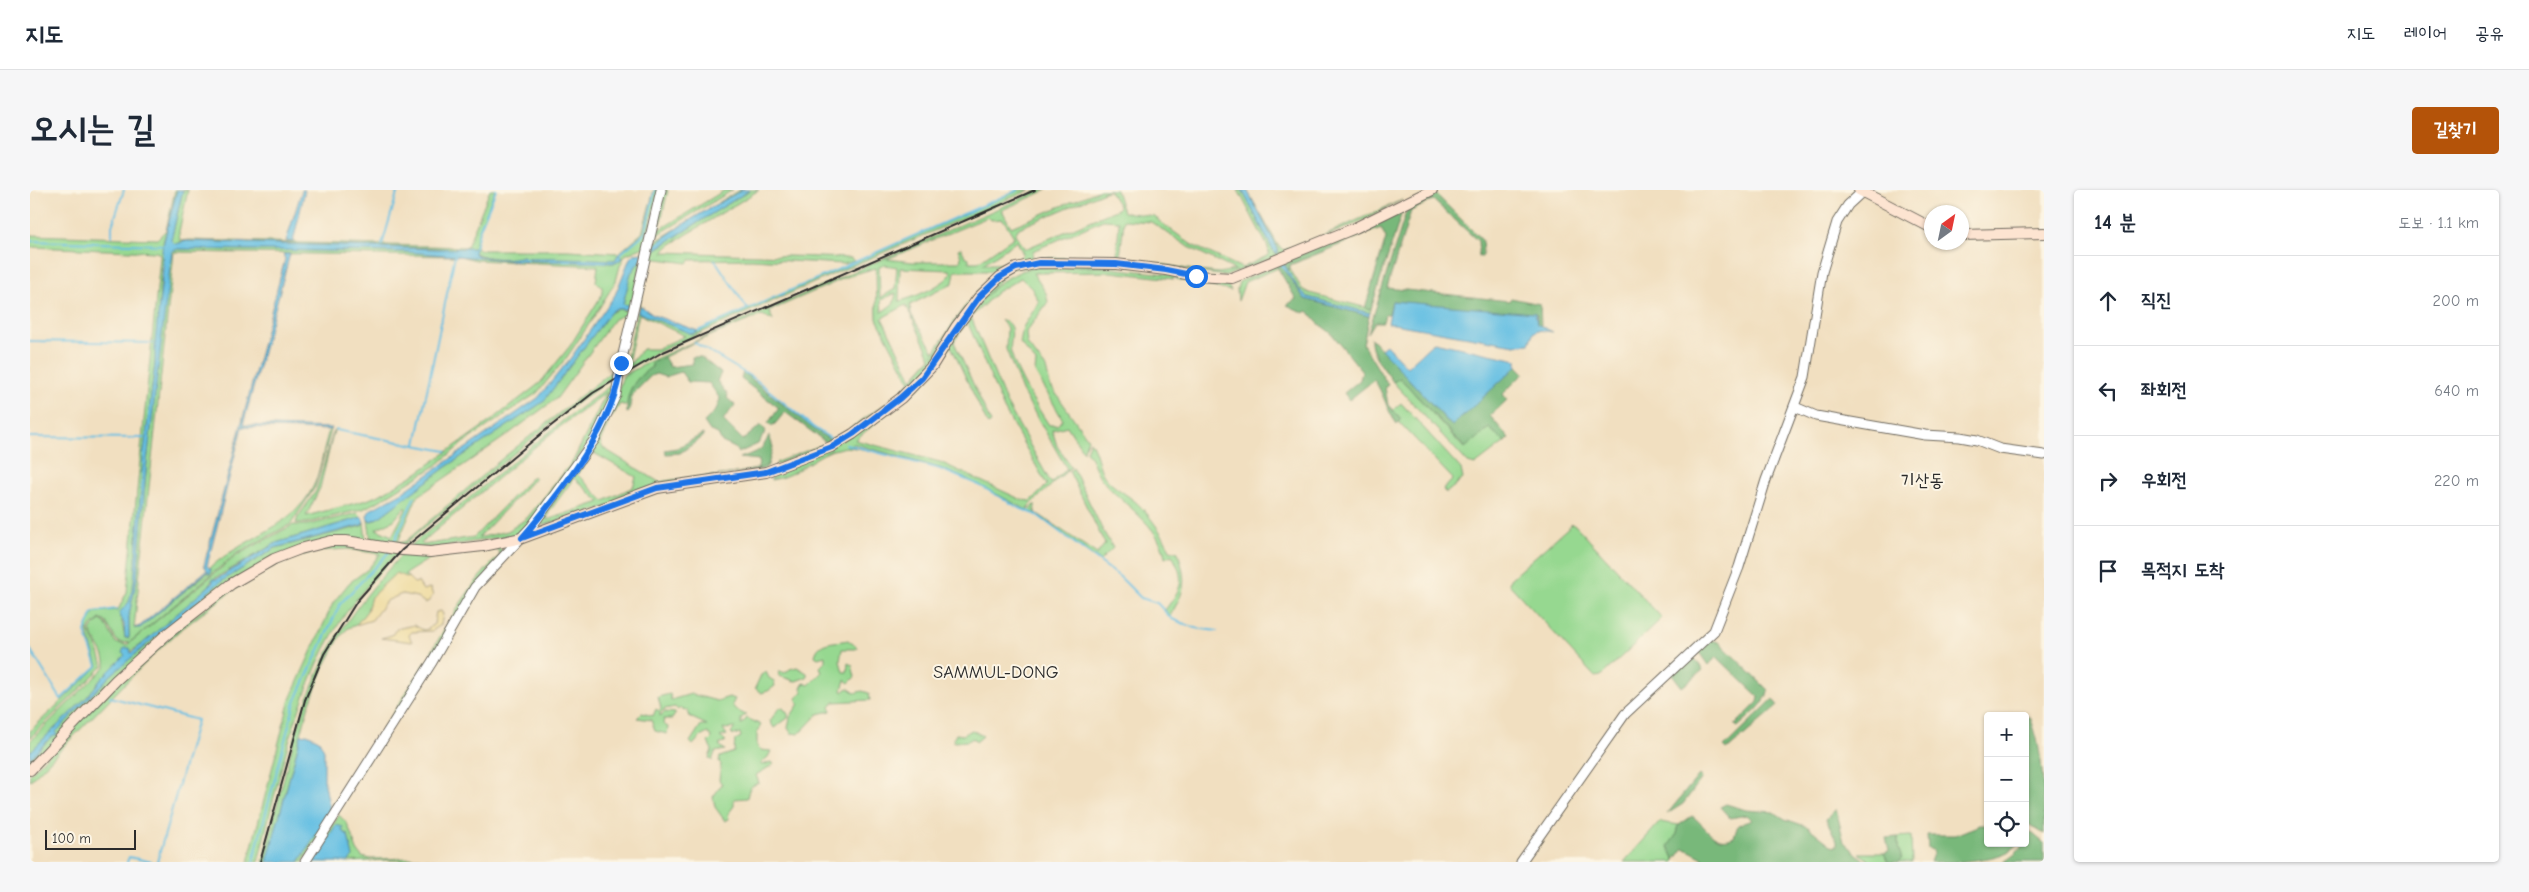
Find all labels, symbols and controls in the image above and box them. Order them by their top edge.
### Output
text: 지도 [25,20,64,48]
text: 지도 [2347,23,2376,44]
text: 레이어 [2404,23,2447,44]
text: 공유 [2475,23,2504,44]
button: 길찾기 [2412,107,2499,154]
text: 오시는 길 [30,108,155,149]
north arrow [1924,205,1969,250]
text: 14 분 [2094,210,2136,234]
text: 도보 · 1.1 km [2398,214,2479,232]
route start [1185,265,1208,288]
icon: ahead [2094,287,2122,315]
text: 직진 [2141,289,2172,311]
text: 200 m [2433,292,2479,310]
route end [610,352,633,375]
icon: left [2094,377,2122,405]
text: 좌회전 [2141,379,2187,401]
text: 640 m [2434,382,2479,400]
icon: right [2094,467,2122,495]
text: 우회전 [2141,469,2187,491]
district label: 기산동 [1900,470,1944,491]
text: 220 m [2434,472,2479,490]
icon: arrive [2094,557,2122,585]
text: 목적지 도착 [2141,559,2224,581]
district label: SAMMUL-DONG [933,662,1059,683]
map controls [1984,712,2029,847]
button: + [1984,712,2029,757]
button: − [1984,757,2029,802]
button: locate [1984,802,2029,847]
scale bar [45,827,136,850]
text: 100 m [52,830,91,847]

